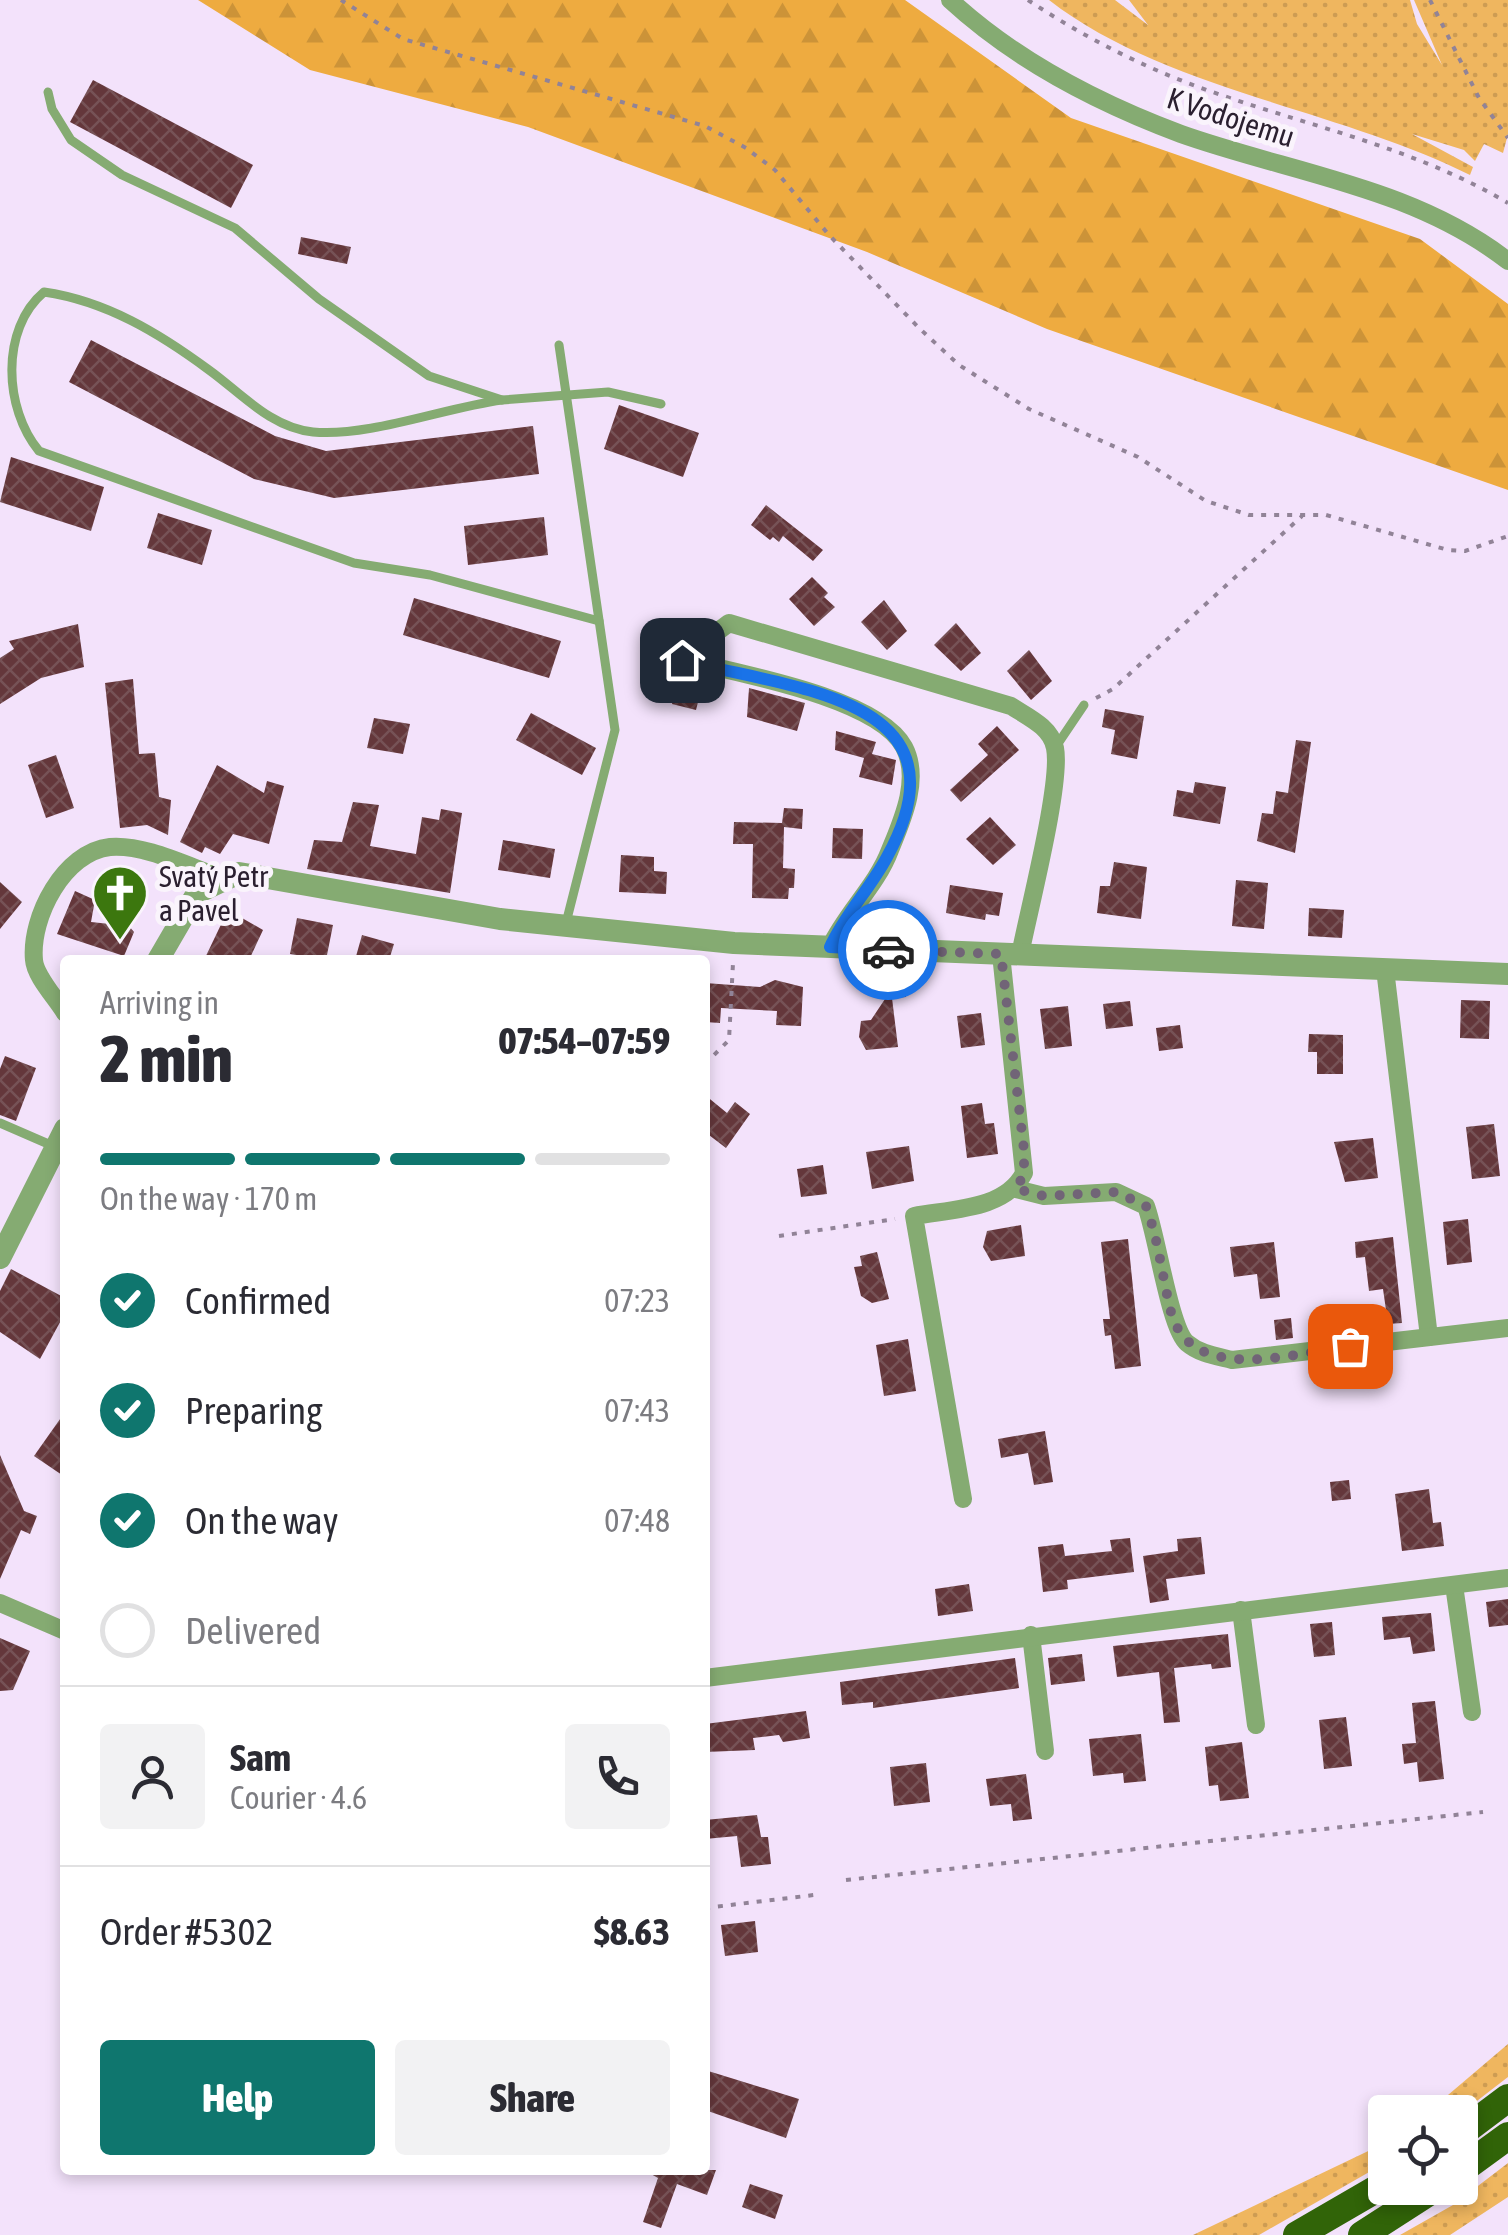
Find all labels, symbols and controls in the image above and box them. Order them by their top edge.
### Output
street label: K Vodojemu [1163,80,1299,154]
pin [640,618,725,703]
icon: home [655,633,710,688]
place label: Svatý Petr a Pavel [159,859,269,927]
church icon: Svatý Petr a Pavel [90,863,150,942]
courier [838,900,938,1000]
icon: car [861,923,916,978]
text: Arriving in [100,984,219,1021]
text: 07:54–07:59 [498,1019,670,1062]
text: 2 min [100,1021,233,1096]
text: On the way · 170 m [100,1180,317,1217]
icon: check [100,1273,155,1328]
text: Confirmed [185,1279,331,1322]
text: 07:23 [604,1282,670,1319]
pin [1308,1304,1393,1389]
icon: bag [1323,1319,1378,1374]
icon: check [100,1383,155,1438]
text: Preparing [185,1389,323,1432]
text: 07:43 [604,1392,670,1429]
icon: check [100,1493,155,1548]
text: On the way [185,1499,338,1542]
text: 07:48 [604,1502,670,1539]
text: Delivered [185,1609,321,1652]
button: person [100,1724,205,1829]
button: phone [565,1724,670,1829]
text: Sam [230,1736,291,1779]
text: Courier · 4.6 [230,1779,367,1816]
text: Order #5302 [100,1910,273,1953]
text: $8.63 [594,1910,670,1953]
button: Help [100,2040,375,2155]
button: Share [395,2040,670,2155]
map controls [1368,2095,1478,2205]
button: locate [1368,2095,1478,2205]

